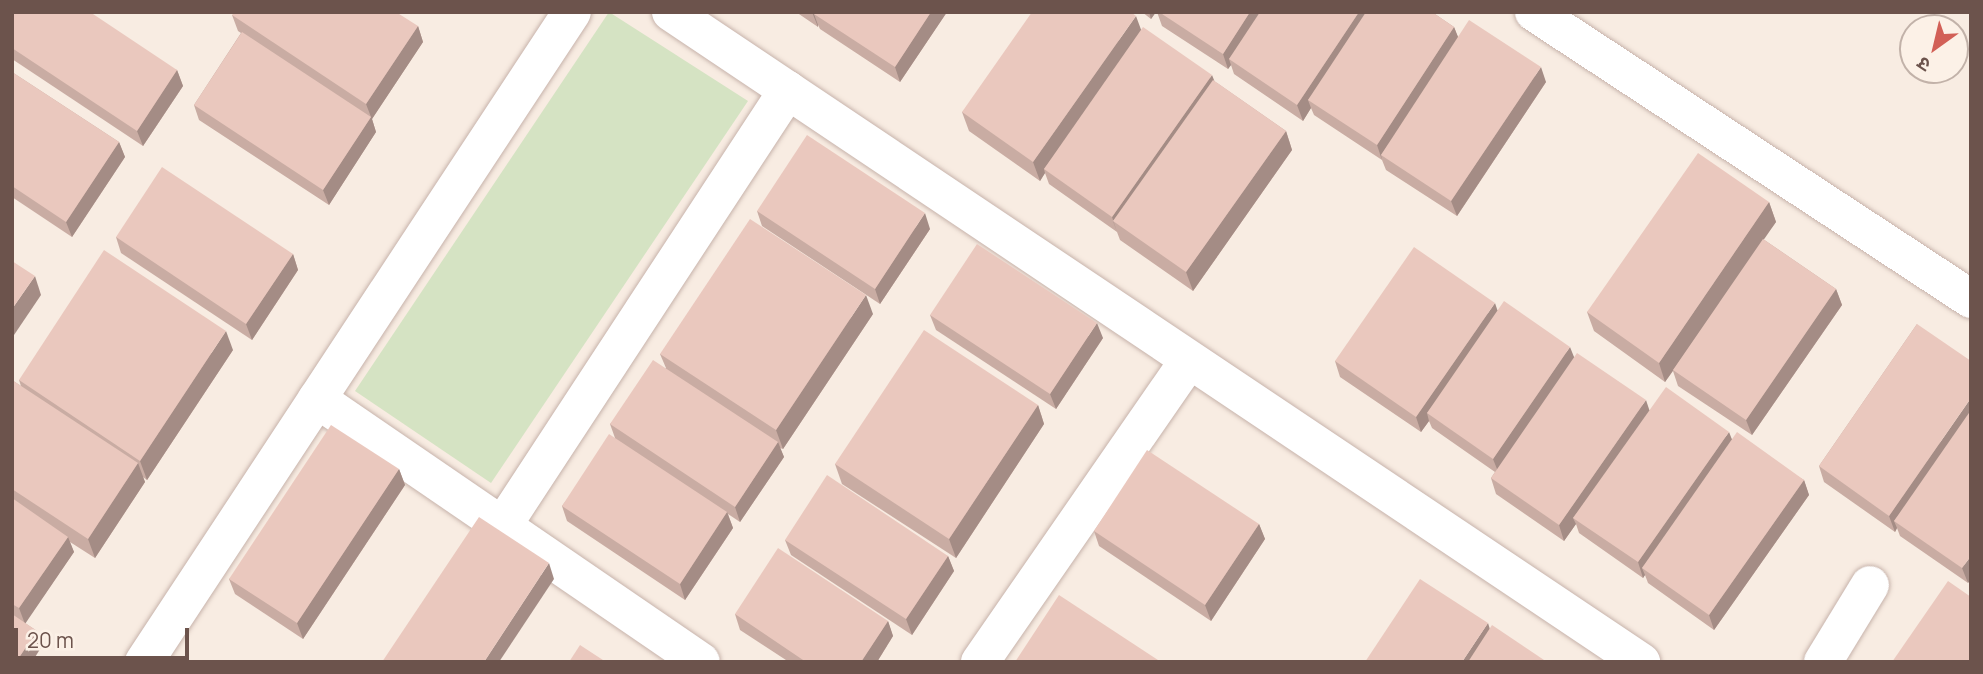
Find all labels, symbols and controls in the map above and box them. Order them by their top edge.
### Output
north arrow [1899,14,1969,84]
text: उ [1911,51,1935,79]
scale bar [18,614,192,658]
text: 20 m [27,626,74,654]

